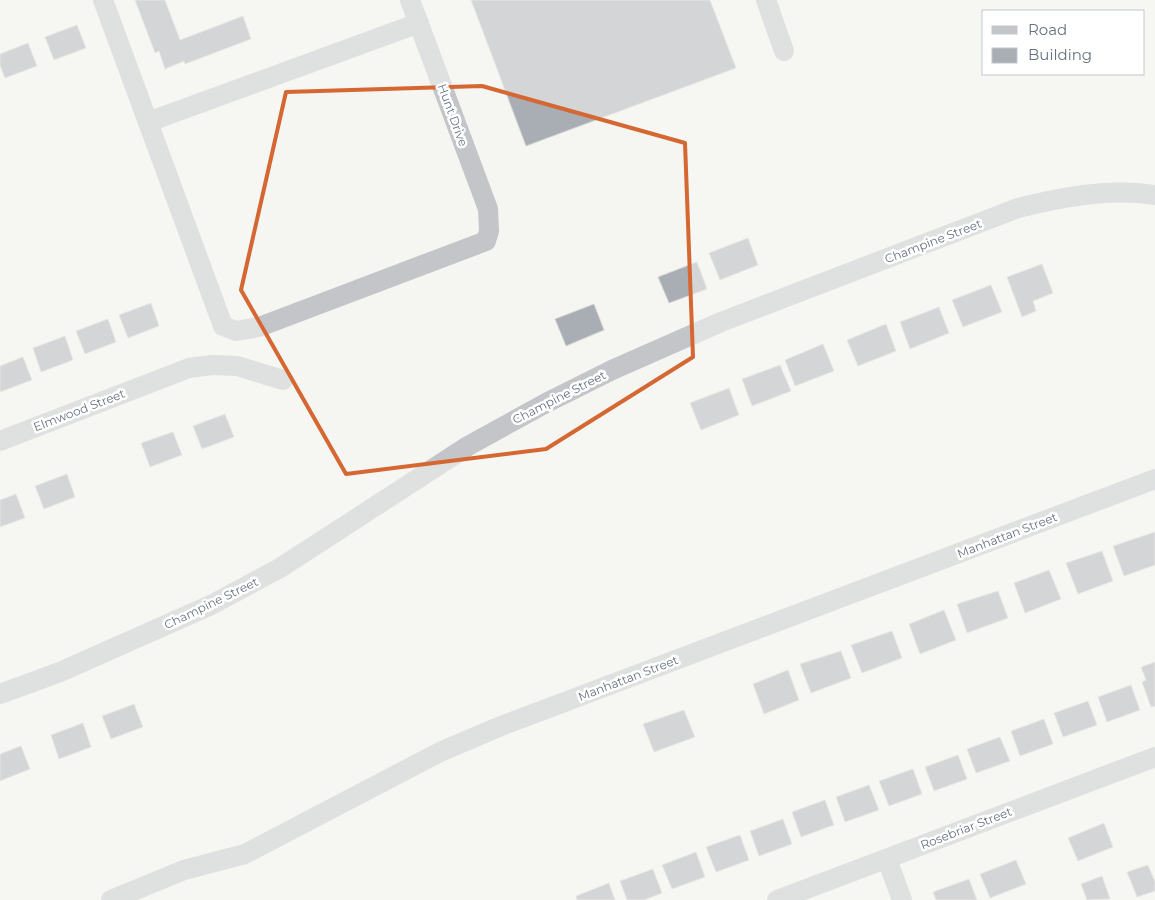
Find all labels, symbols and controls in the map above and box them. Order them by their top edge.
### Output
legend [982,10,1145,75]
text: Road [1028,20,1067,39]
text: Building [1028,45,1092,64]
street label: Hunt Drive [435,82,471,148]
street label: Champine Street [882,216,984,266]
street label: Champine Street [510,367,608,427]
street label: Elmwood Street [31,386,127,434]
street label: Manhattan Street [955,509,1059,561]
street label: Champine Street [162,574,260,632]
street label: Manhattan Street [576,652,680,704]
street label: Rosebriar Street [918,804,1014,852]

